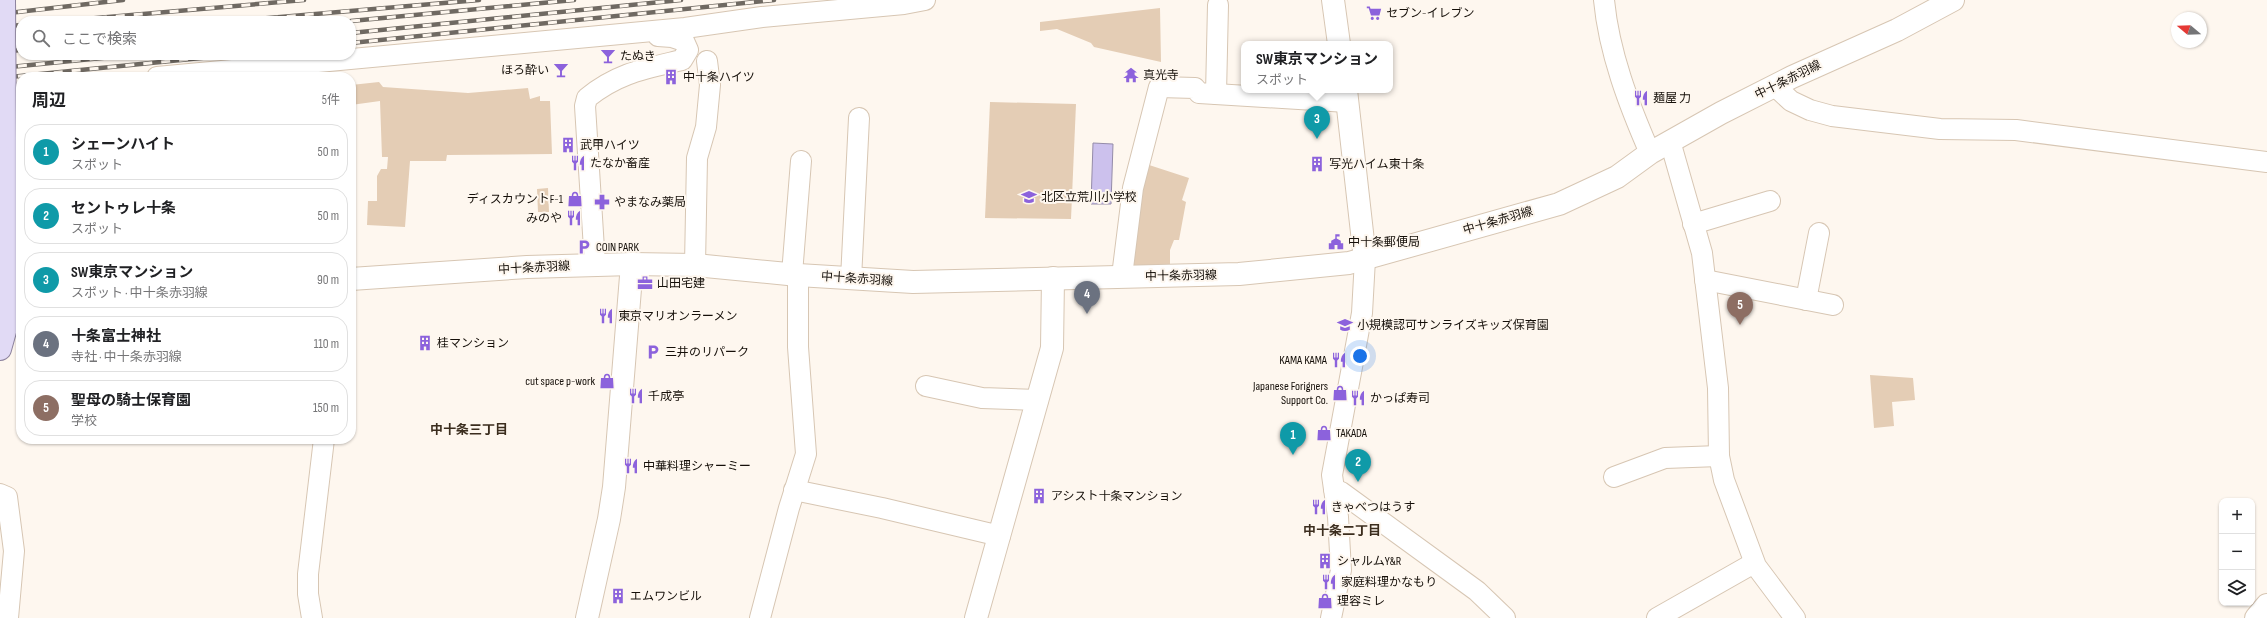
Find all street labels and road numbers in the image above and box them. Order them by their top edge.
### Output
street label: 中十条赤羽線 [1752,57,1824,103]
street label: 中十条赤羽線 [1461,204,1535,238]
street label: 中十条赤羽線 [498,259,570,277]
street label: 中十条赤羽線 [1145,268,1217,284]
street label: 中十条赤羽線 [821,269,893,289]

